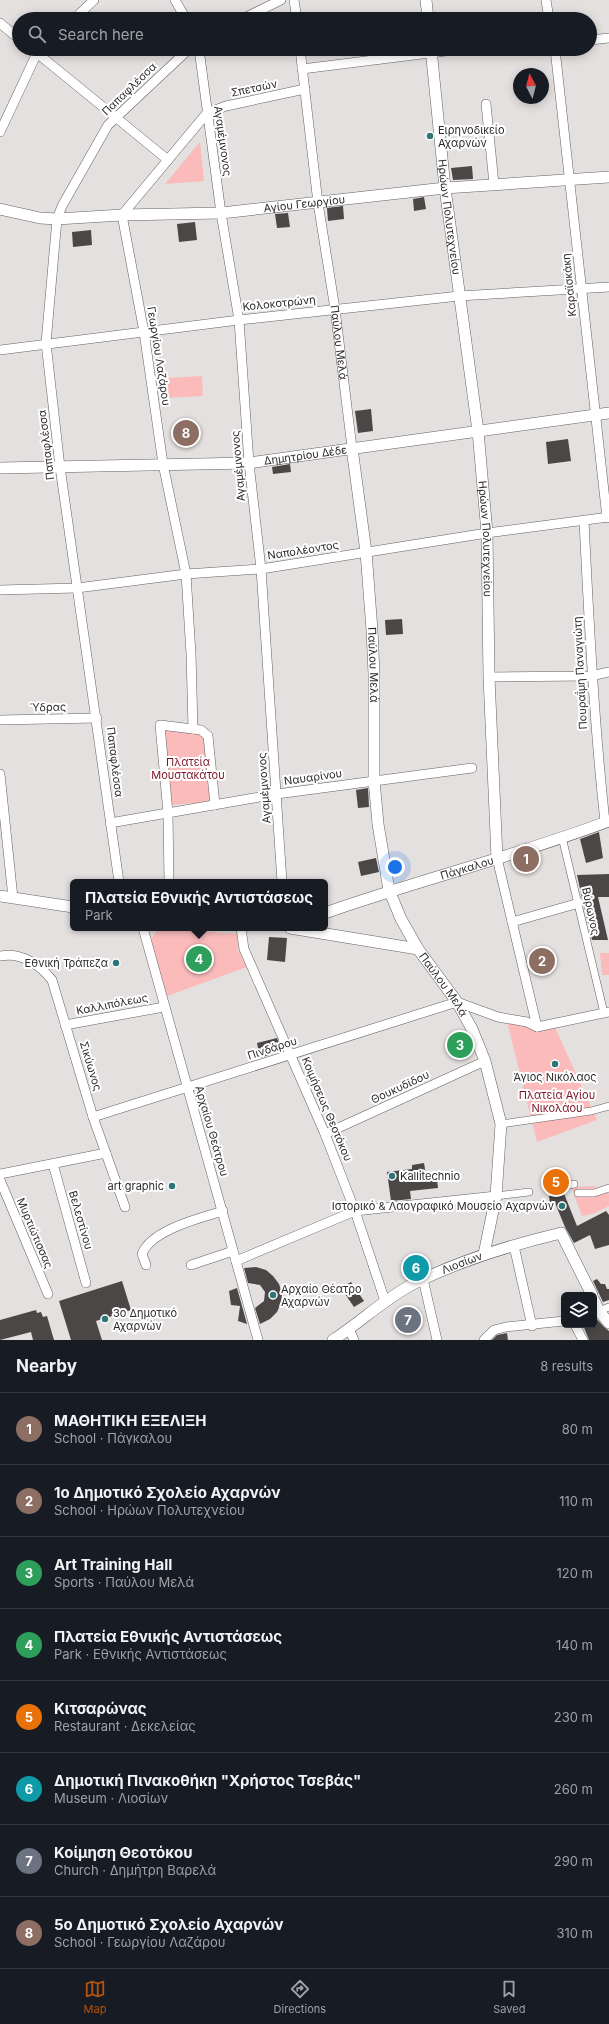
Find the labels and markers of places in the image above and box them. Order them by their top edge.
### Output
place label: Ειρηνοδικείο Αχαρνών [438,123,505,150]
marker: Ειρηνοδικείο Αχαρνών [425,131,435,141]
pin: 8 [173,418,199,448]
pin: 1 [513,844,539,874]
pin: 4 [186,944,212,974]
pin: 2 [529,946,555,976]
place label: Εθνική Τράπεζα [25,956,108,970]
marker: Εθνική Τράπεζα [111,958,121,968]
pin: 3 [447,1030,473,1060]
marker: Άγιος Νικόλαος [550,1059,560,1069]
place label: Άγιος Νικόλαος [513,1070,597,1084]
pin: 5 [543,1167,569,1197]
place label: Kallitechnio [400,1169,460,1183]
marker: Kallitechnio [387,1171,397,1181]
place label: art graphic [108,1179,164,1193]
marker: art graphic [167,1181,177,1191]
place label: Ιστορικό & Λαογραφικό Μουσείο Αχαρνών [332,1199,555,1213]
marker: Ιστορικό & Λαογραφικό Μουσείο Αχαρνών [557,1201,567,1211]
pin: 6 [403,1253,429,1283]
place label: Αρχαίο Θέατρο Αχαρνών [281,1282,362,1309]
marker: Αρχαίο Θέατρο Αχαρνών [268,1290,278,1300]
pin: 7 [395,1305,421,1335]
place label: 3ο Δημοτικό Αχαρνών [113,1306,177,1333]
marker: 3ο Δημοτικό Αχαρνών [100,1314,110,1324]

